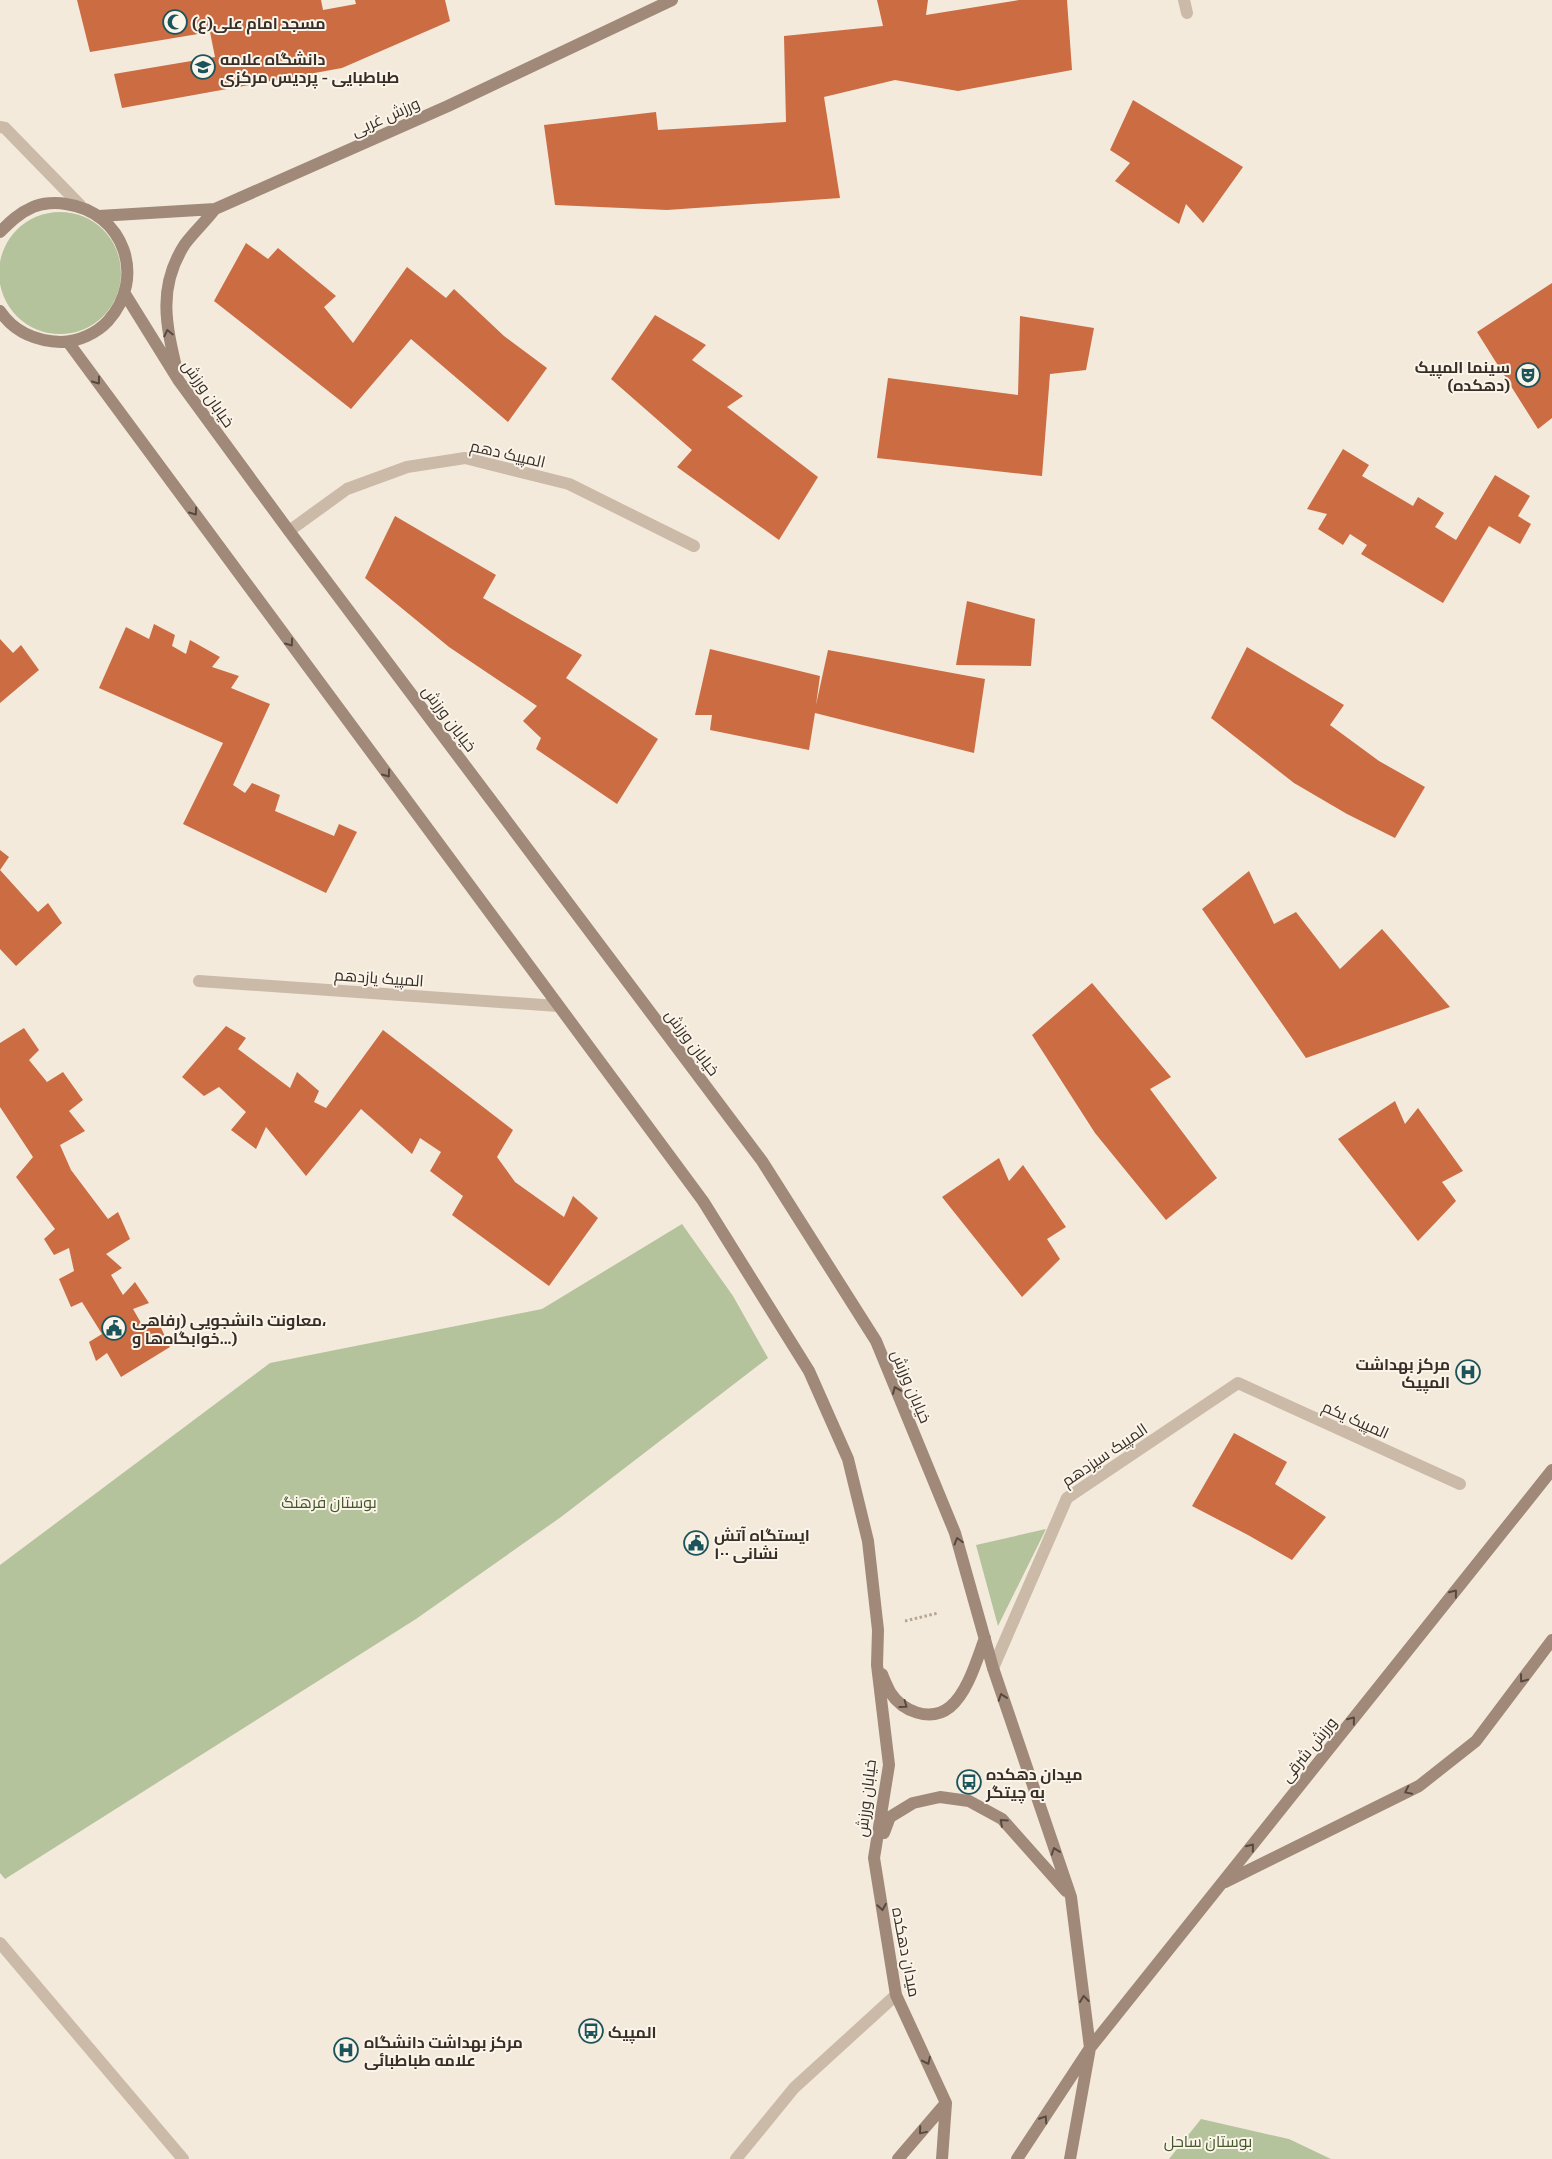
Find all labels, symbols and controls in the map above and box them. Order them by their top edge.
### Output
mosque icon: مسجد امام علی(ع) [162,9,188,35]
place label: مسجد امام علی(ع) [192,13,326,35]
place label: دانشگاه علامه طباطبایی - پردیس مرکزی [220,49,399,89]
school or university icon: دانشگاه علامه طباطبایی - پردیس مرکزی [190,54,216,80]
street label: ورزش غربی [348,93,423,141]
one-way arrow [164,329,174,338]
street label: خیابان ورزش [177,356,239,432]
place label: سینما المپیک (دهکده) [1415,357,1510,394]
theatre icon: سینما المپیک (دهکده) [1515,362,1541,388]
one-way arrow [92,375,100,384]
street label: المپیک دهم [468,435,547,474]
one-way arrow [188,506,197,516]
one-way arrow [284,637,293,647]
street label: خیابان ورزش [417,681,481,756]
one-way arrow [381,768,389,777]
street label: المپیک یازدهم [333,964,424,993]
street label: خیابان ورزش [660,1005,724,1080]
place label: معاونت دانشجویی (رفاهی، خوابگاه‌ها و...) [132,1310,326,1348]
public building icon: معاونت دانشجویی (رفاهی، خوابگاه‌ها و...) [101,1315,127,1341]
street label: خیابان ورزش [886,1346,936,1426]
place label: مرکز بهداشت المپیک [1355,1354,1450,1394]
hospital icon: مرکز بهداشت المپیک [1455,1359,1481,1385]
one-way arrow [892,1386,903,1395]
street label: المپیک یکم [1319,1396,1392,1445]
street label: المپیک سیزدهم [1058,1418,1152,1492]
park label: بوستان فرهنگ [281,1492,377,1513]
place label: ایستگاه آتش نشانی ۱۰۰ [714,1525,810,1563]
public building icon: ایستگاه آتش نشانی ۱۰۰ [683,1530,709,1556]
one-way arrow [953,1537,963,1545]
one-way arrow [1448,1590,1456,1599]
one-way arrow [1521,1673,1529,1682]
one-way arrow [998,1693,1008,1702]
one-way arrow [898,1699,908,1708]
street label: ورزش شرقی [1276,1713,1342,1787]
one-way arrow [1347,1717,1355,1726]
street label: خیابان ورزش [851,1758,881,1838]
place label: میدان دهکده به چیتگر [985,1764,1083,1804]
bus stop icon: میدان دهکده به چیتگر [956,1769,982,1795]
one-way arrow [1404,1785,1413,1795]
one-way arrow [1000,1819,1009,1828]
one-way arrow [1245,1843,1254,1852]
one-way arrow [1051,1847,1061,1855]
one-way arrow [876,1902,886,1911]
street label: میدان دهکده [887,1906,925,1999]
one-way arrow [1079,1995,1090,2003]
bus stop icon: المپیک [578,2018,604,2044]
place label: المپیک [608,2022,656,2044]
place label: مرکز بهداشت دانشگاه علامه طباطبائی [364,2032,523,2070]
hospital icon: مرکز بهداشت دانشگاه علامه طباطبائی [333,2037,359,2063]
one-way arrow [920,2056,931,2065]
one-way arrow [1038,2115,1047,2124]
one-way arrow [919,2125,928,2134]
park label: بوستان ساحل [1164,2131,1252,2152]

